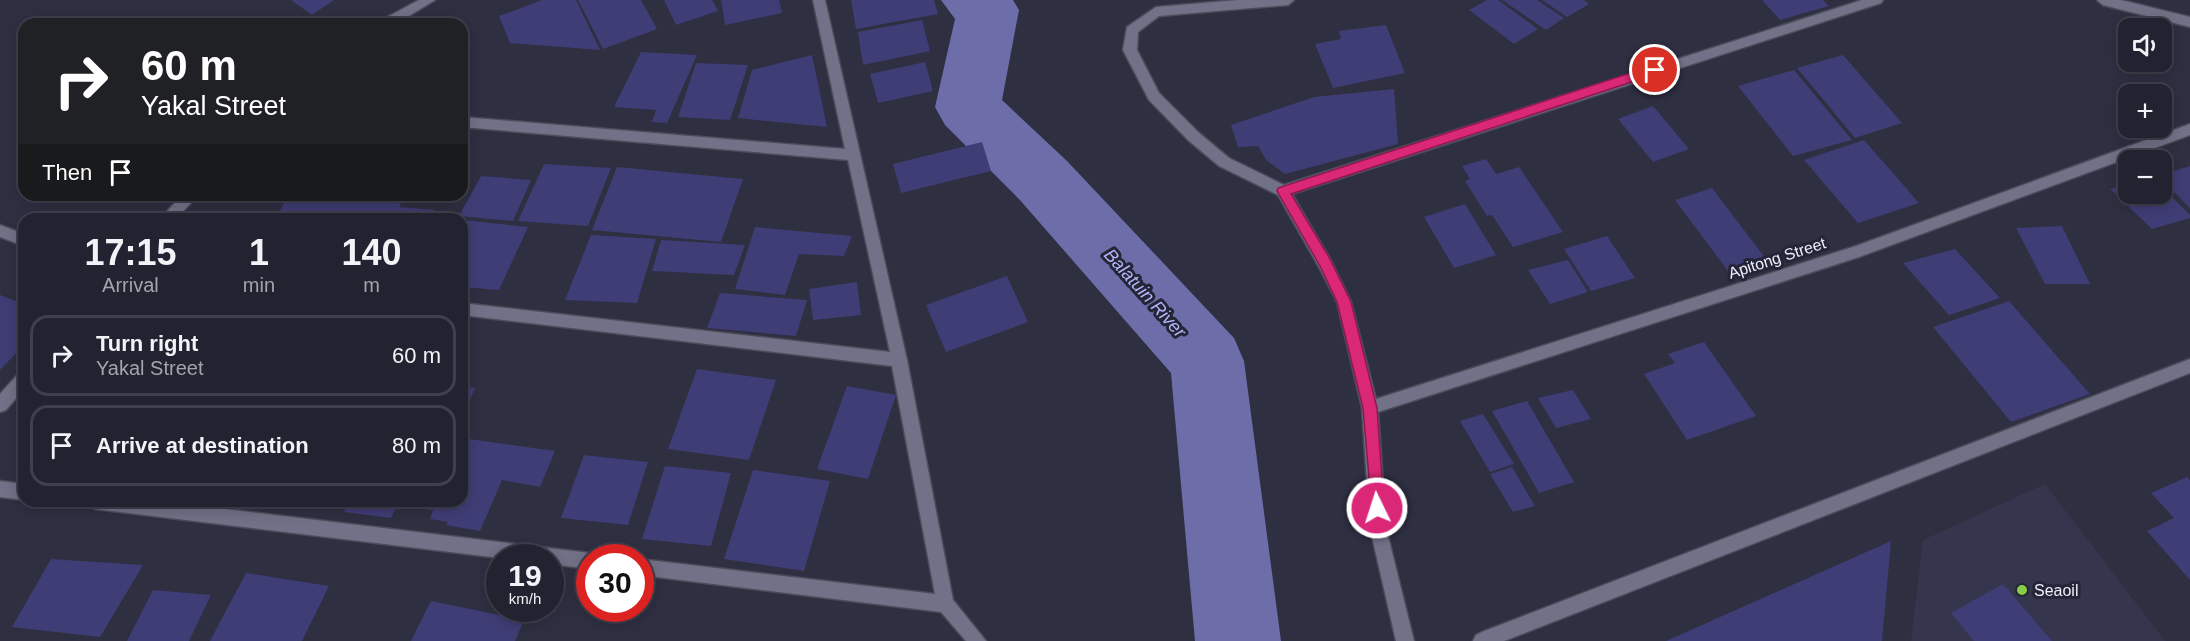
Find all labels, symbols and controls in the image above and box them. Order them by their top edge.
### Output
map controls [2118,18,2172,204]
button: sound [2118,18,2172,72]
icon: right [42,42,120,120]
text: 60 m [141,42,237,89]
pin [1629,44,1680,95]
icon: arrive [1638,53,1671,86]
button: + [2118,84,2172,138]
text: Yakal Street [141,91,286,121]
button: − [2118,150,2172,204]
icon: arrive [104,156,137,189]
text: Then [42,160,92,185]
text: 17:15 [84,232,176,273]
text: 1 [249,232,269,273]
text: 140 [341,232,402,273]
street label: Apitong Street [1726,234,1828,282]
water label: Balatuin River [1100,245,1191,342]
text: Arrival [102,274,159,296]
text: min [243,274,275,296]
text: m [363,274,380,296]
text: Turn right [96,331,198,356]
icon: right [45,339,78,372]
text: 60 m [392,343,441,368]
text: Yakal Street [96,357,203,379]
icon: arrive [45,429,78,462]
text: Arrive at destination [96,433,309,458]
text: 80 m [392,433,441,458]
position arrow [1345,476,1409,540]
speed limit sign: 30 [576,544,654,622]
text: 19 [508,559,542,592]
place label: Seaoil [2034,582,2078,599]
marker: Seaoil [2015,583,2029,597]
text: km/h [509,590,541,607]

